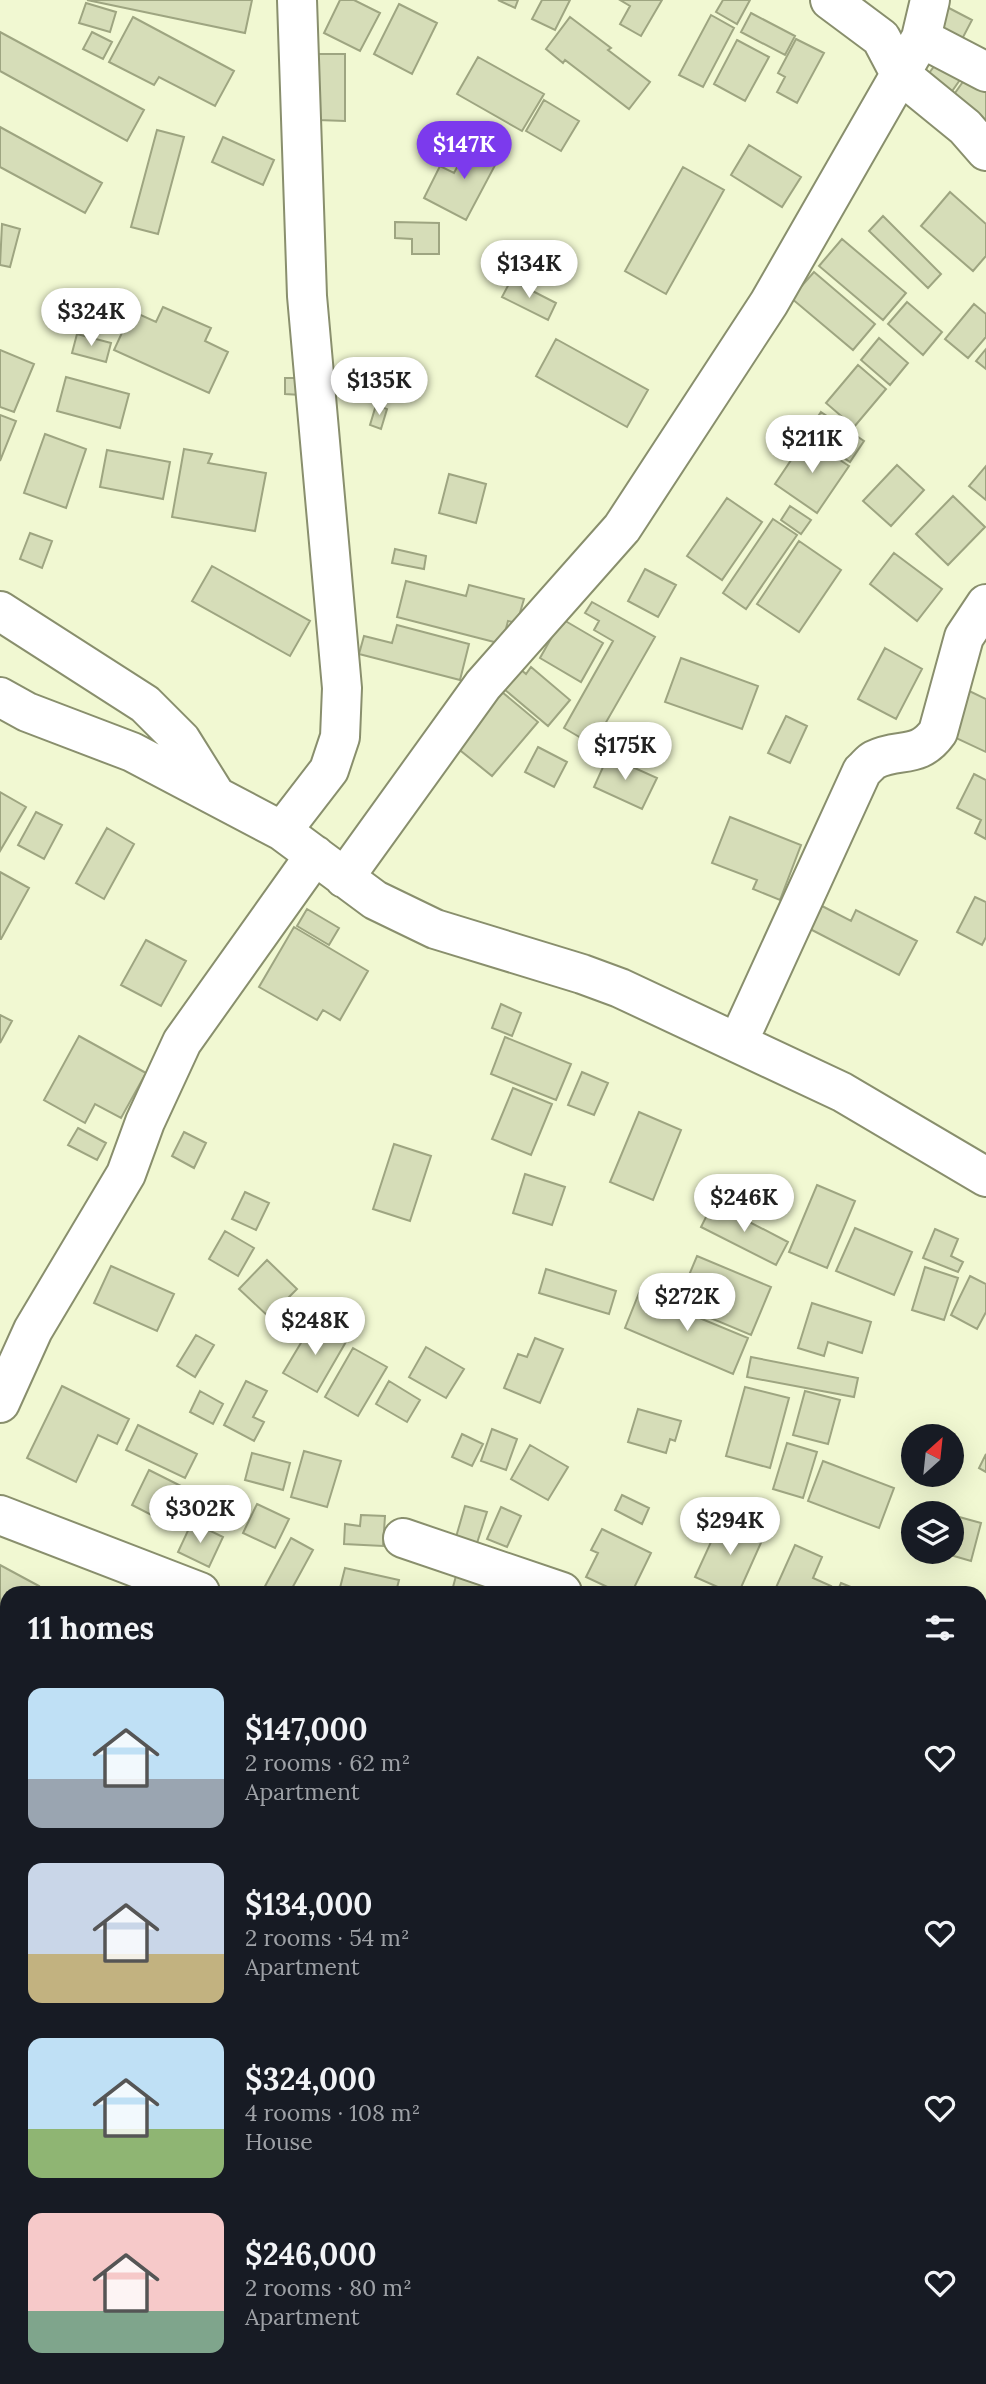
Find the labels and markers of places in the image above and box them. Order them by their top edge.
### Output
pin: $147K [415,122,513,181]
pin: $134K [480,240,578,300]
pin: $324K [42,288,140,348]
pin: $135K [330,358,428,417]
pin: $211K [763,416,861,475]
pin: $175K [576,722,674,782]
pin: $246K [695,1174,793,1234]
pin: $272K [638,1274,736,1333]
pin: $248K [266,1298,364,1357]
pin: $302K [151,1486,249,1545]
pin: $294K [681,1498,779,1557]

